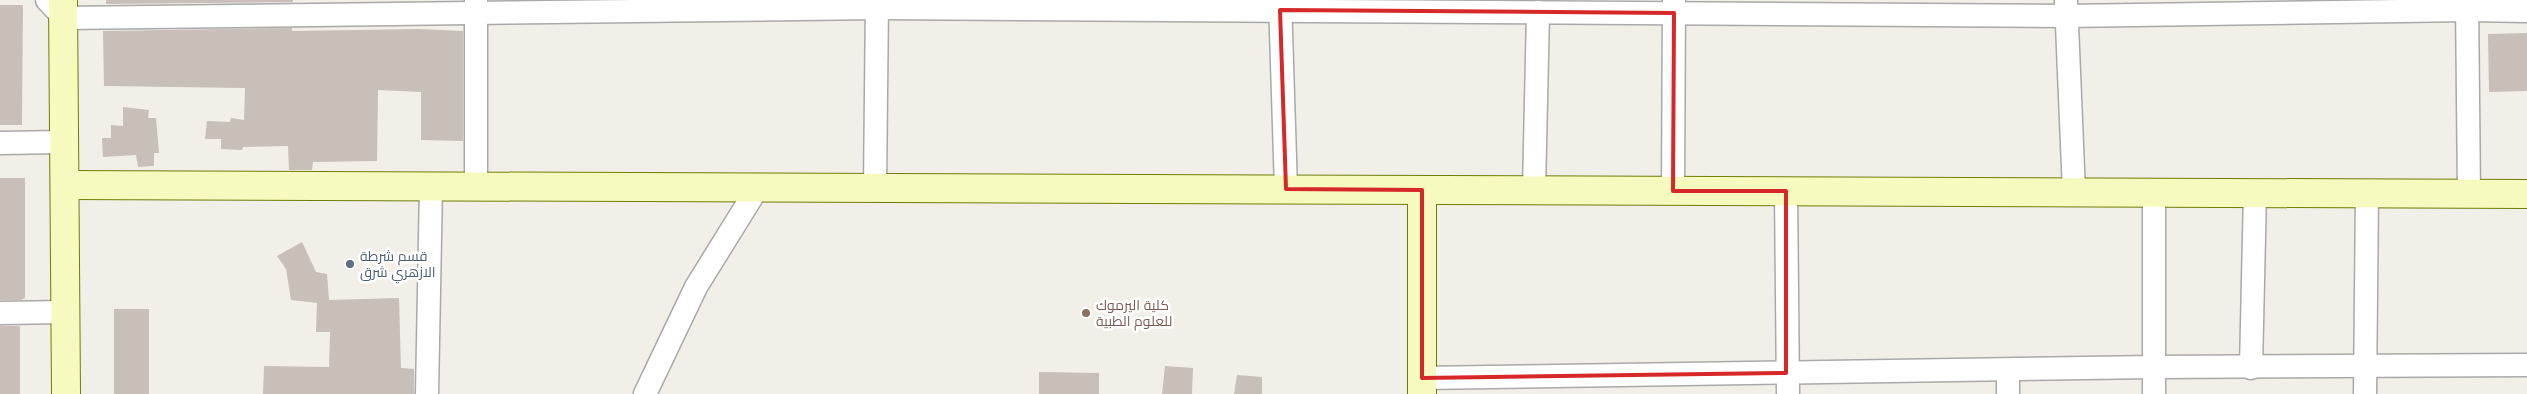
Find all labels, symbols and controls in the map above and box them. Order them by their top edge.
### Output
place label: قسم شرطة الازهري شرق [360,248,436,284]
marker: قسم شرطة الازهري شرق [344,258,356,270]
place label: كلية اليرموك للعلوم الطبية [1096,297,1172,331]
marker: كلية اليرموك للعلوم الطبية [1080,307,1092,319]

